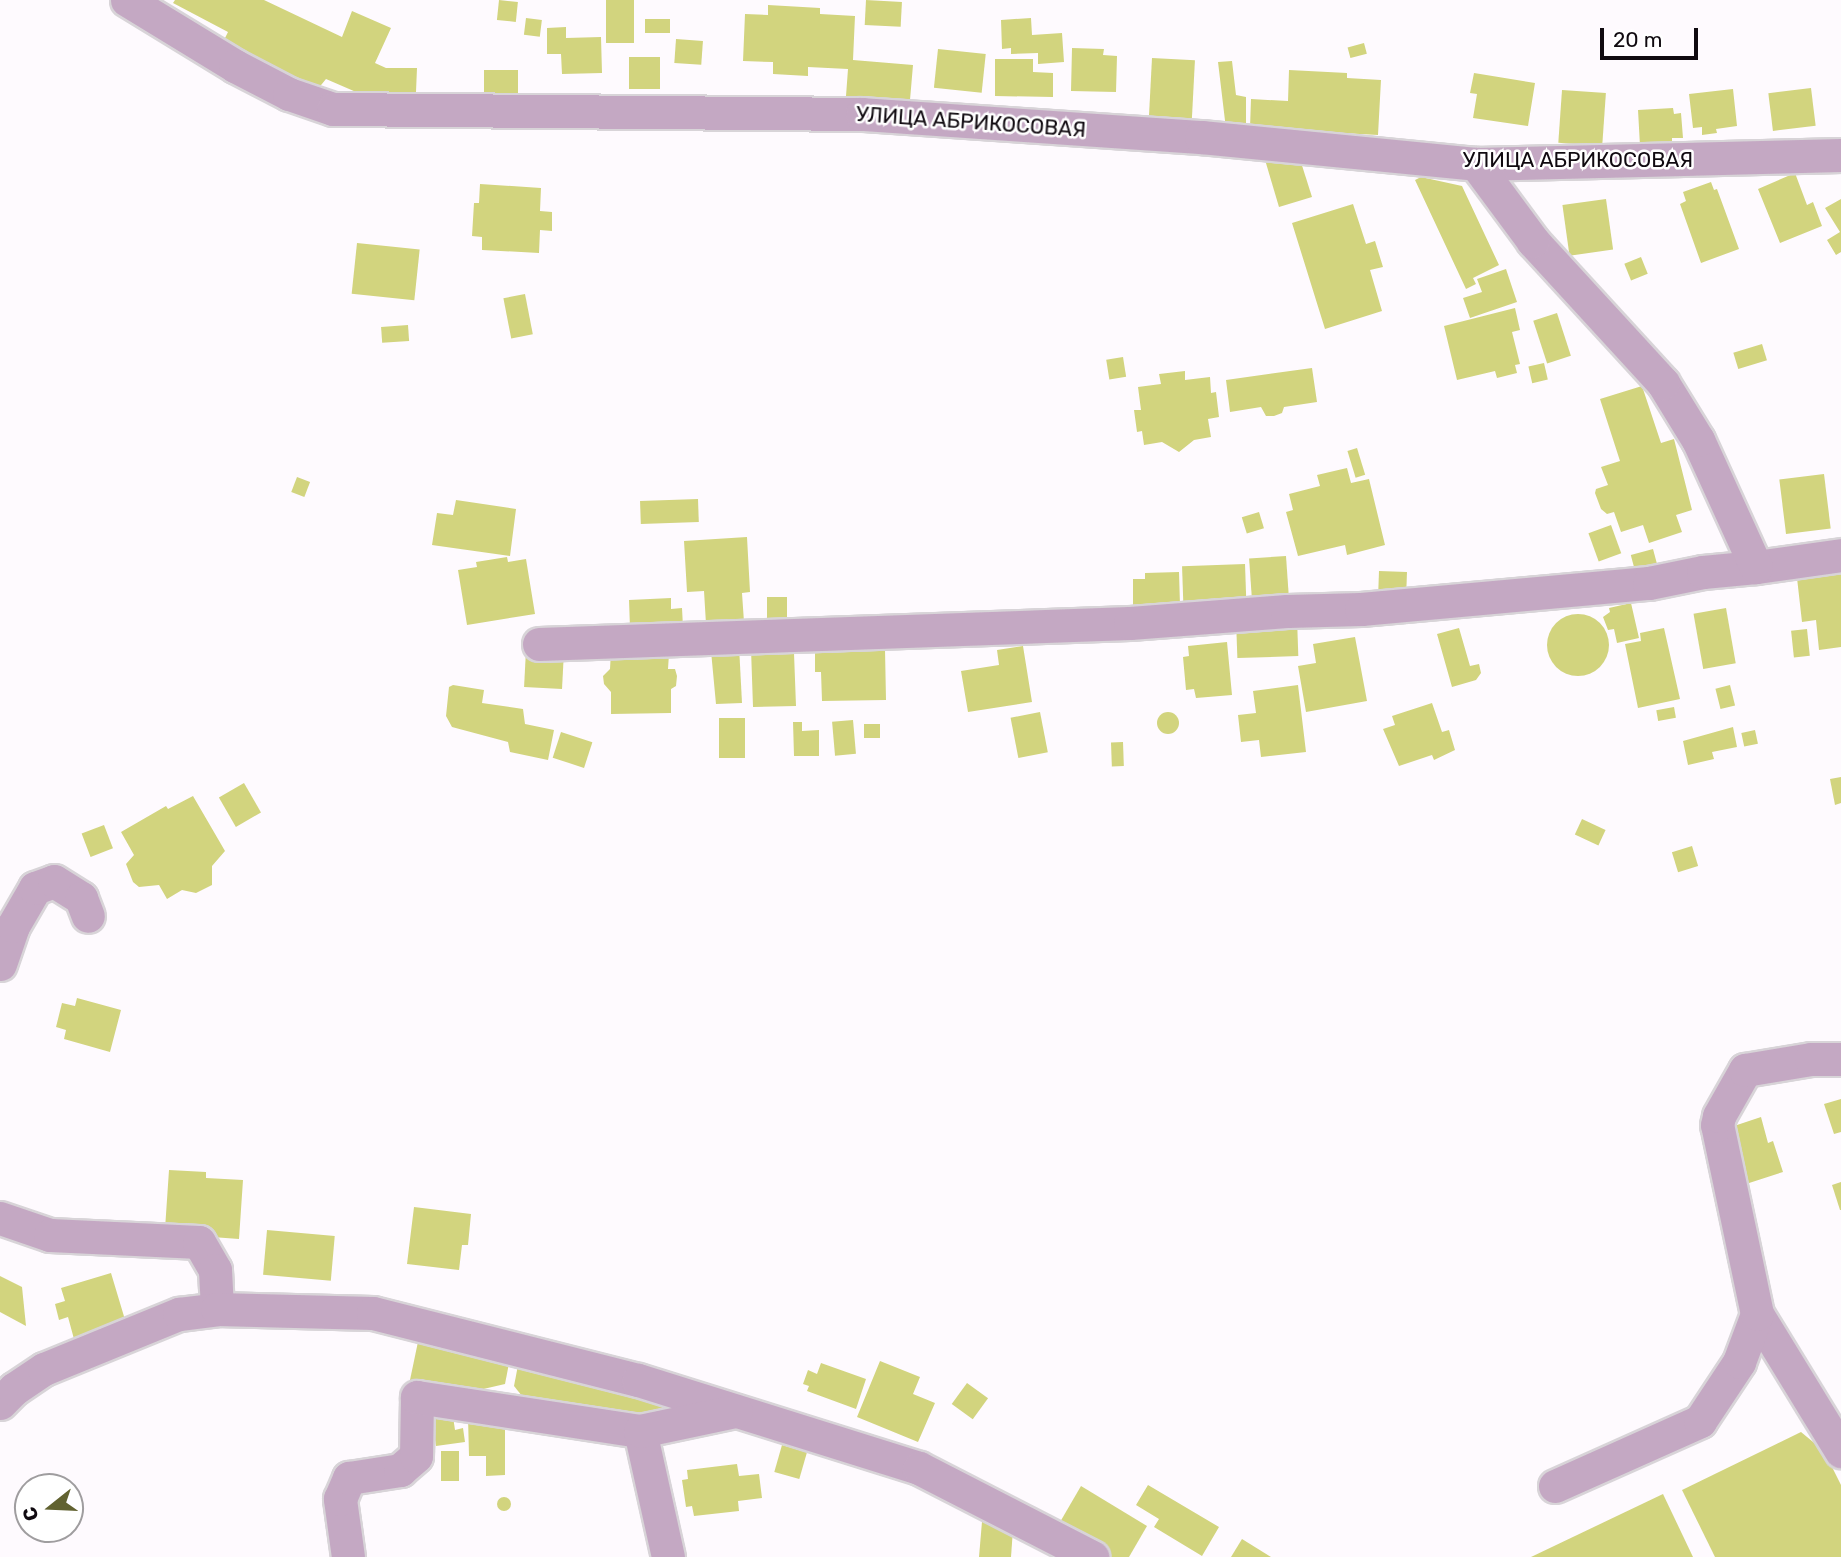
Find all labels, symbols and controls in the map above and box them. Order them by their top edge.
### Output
scale bar [1603,14,1701,58]
text: 20 m [1613,27,1662,52]
street label: УЛИЦА АБРИКОСОВАЯ [855,101,1087,143]
street label: УЛИЦА АБРИКОСОВАЯ [1463,147,1693,173]
north arrow [14,1473,84,1543]
text: С [17,1504,43,1524]

